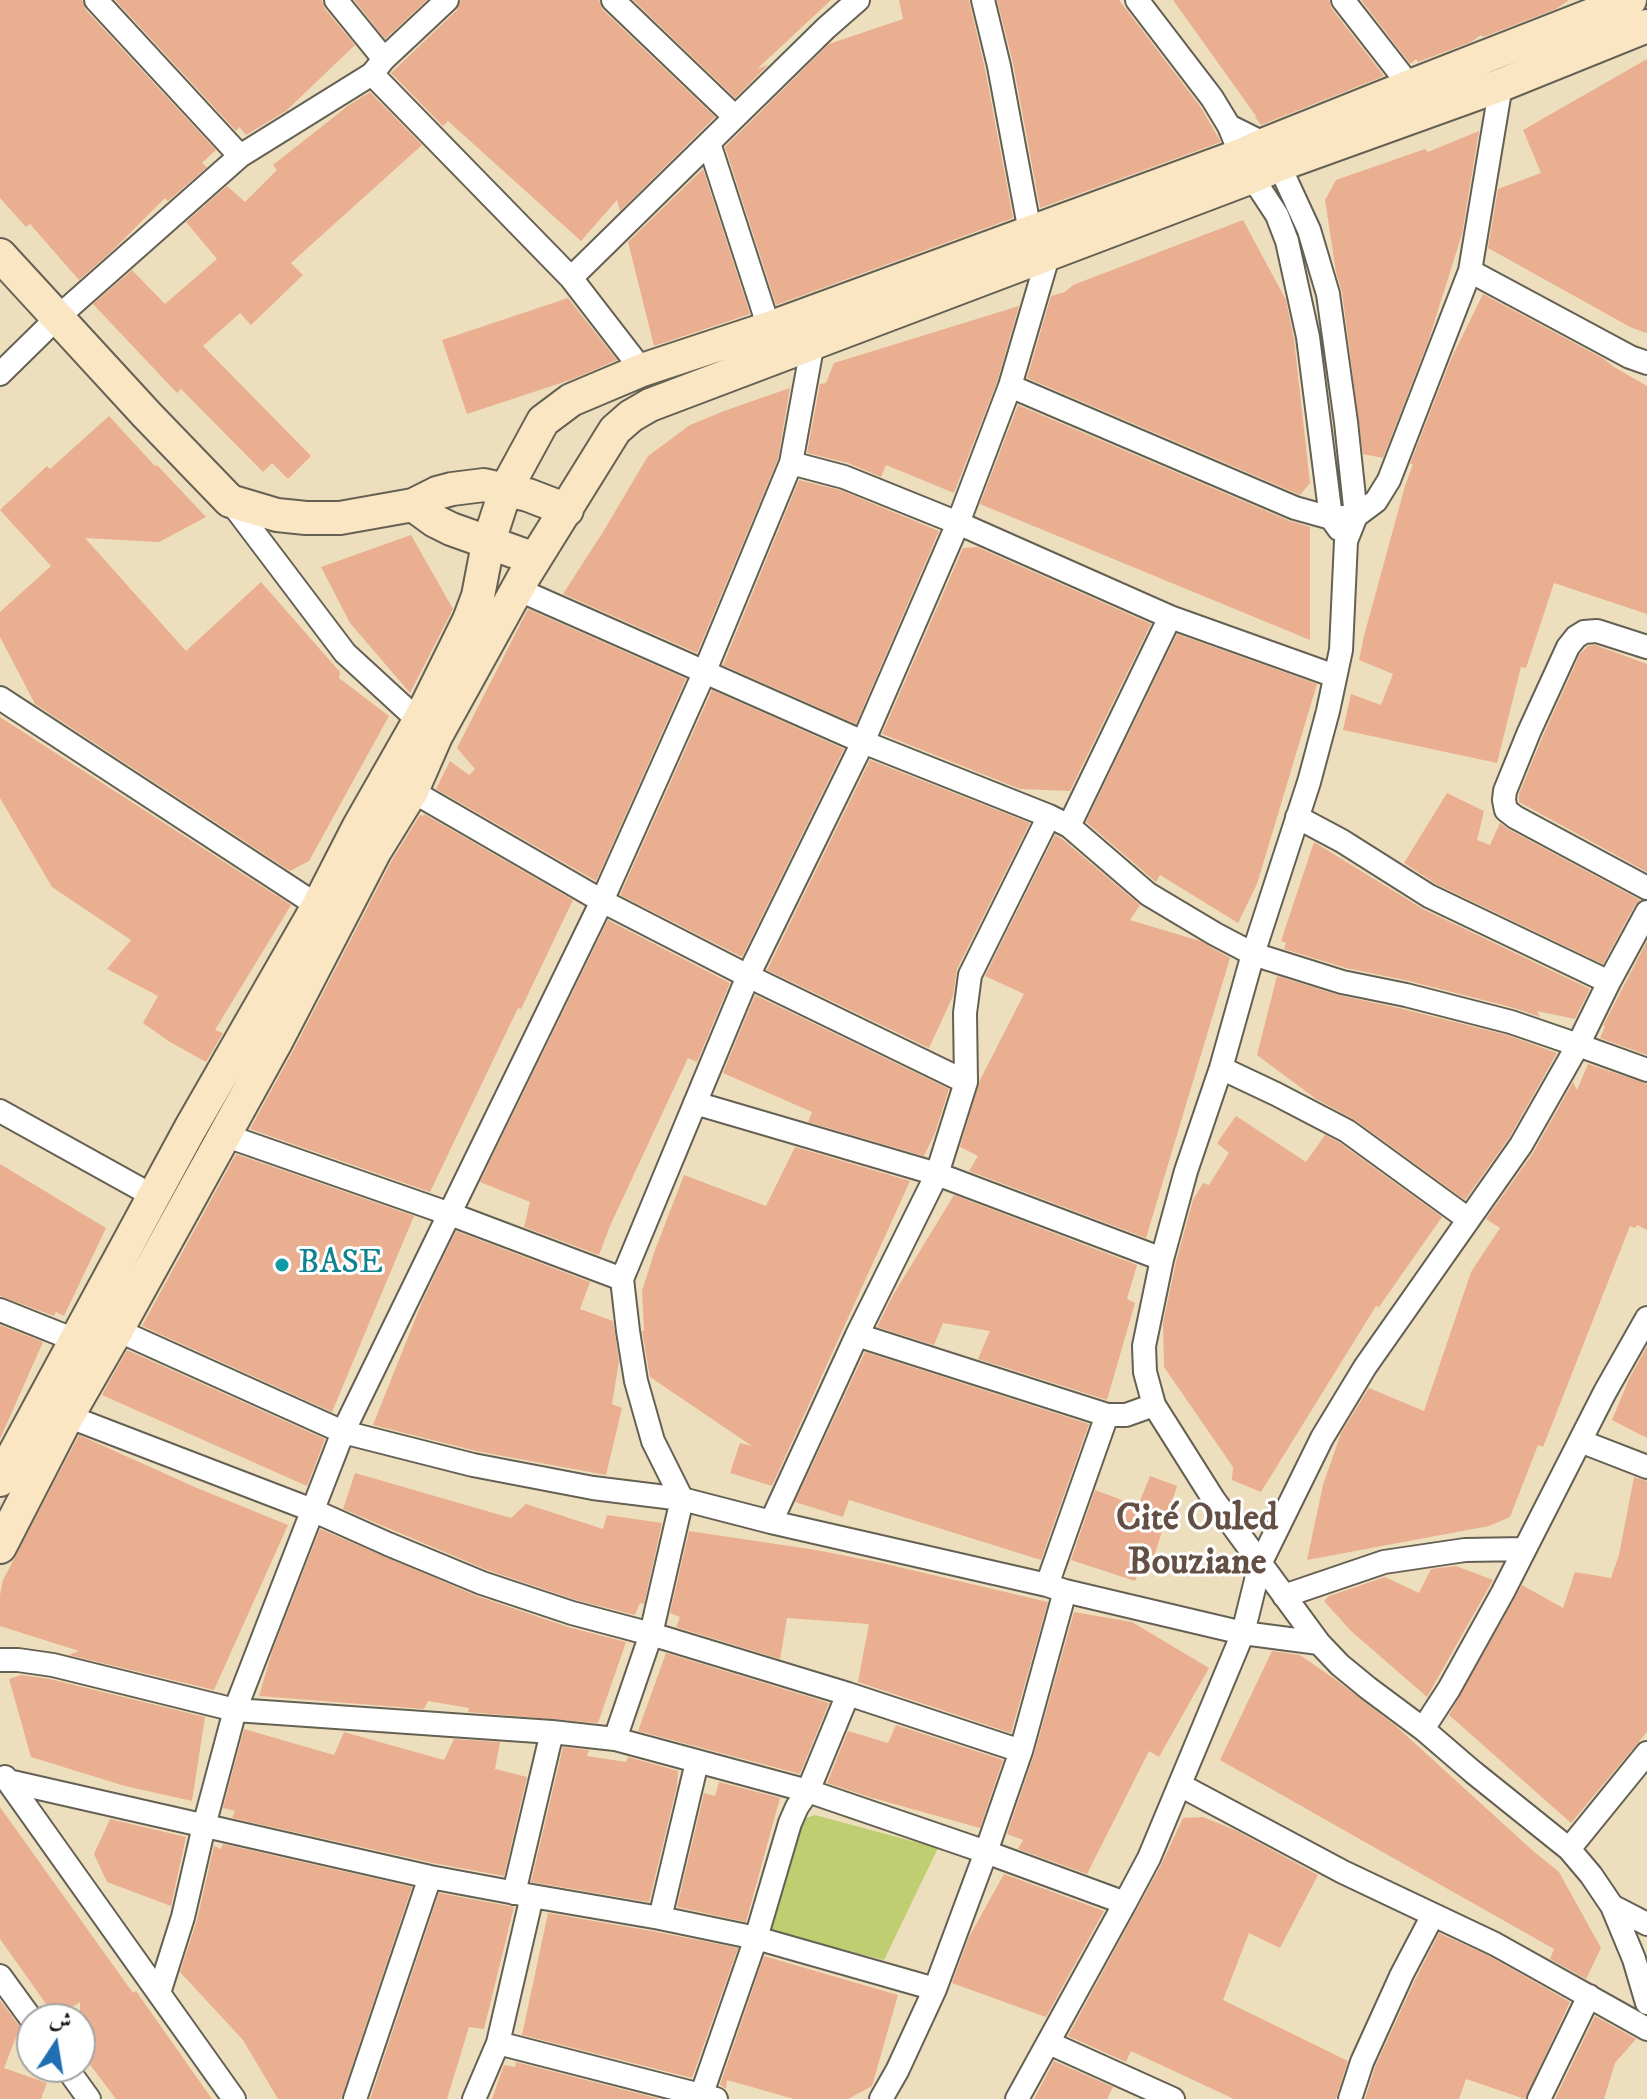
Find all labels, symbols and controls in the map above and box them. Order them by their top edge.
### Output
place label: BASE [298,1245,383,1285]
marker: BASE [273,1256,291,1274]
district label: Cité Ouled Bouziane [1116,1498,1278,1588]
north arrow [16,2003,96,2083]
text: ش [47,2006,74,2036]

